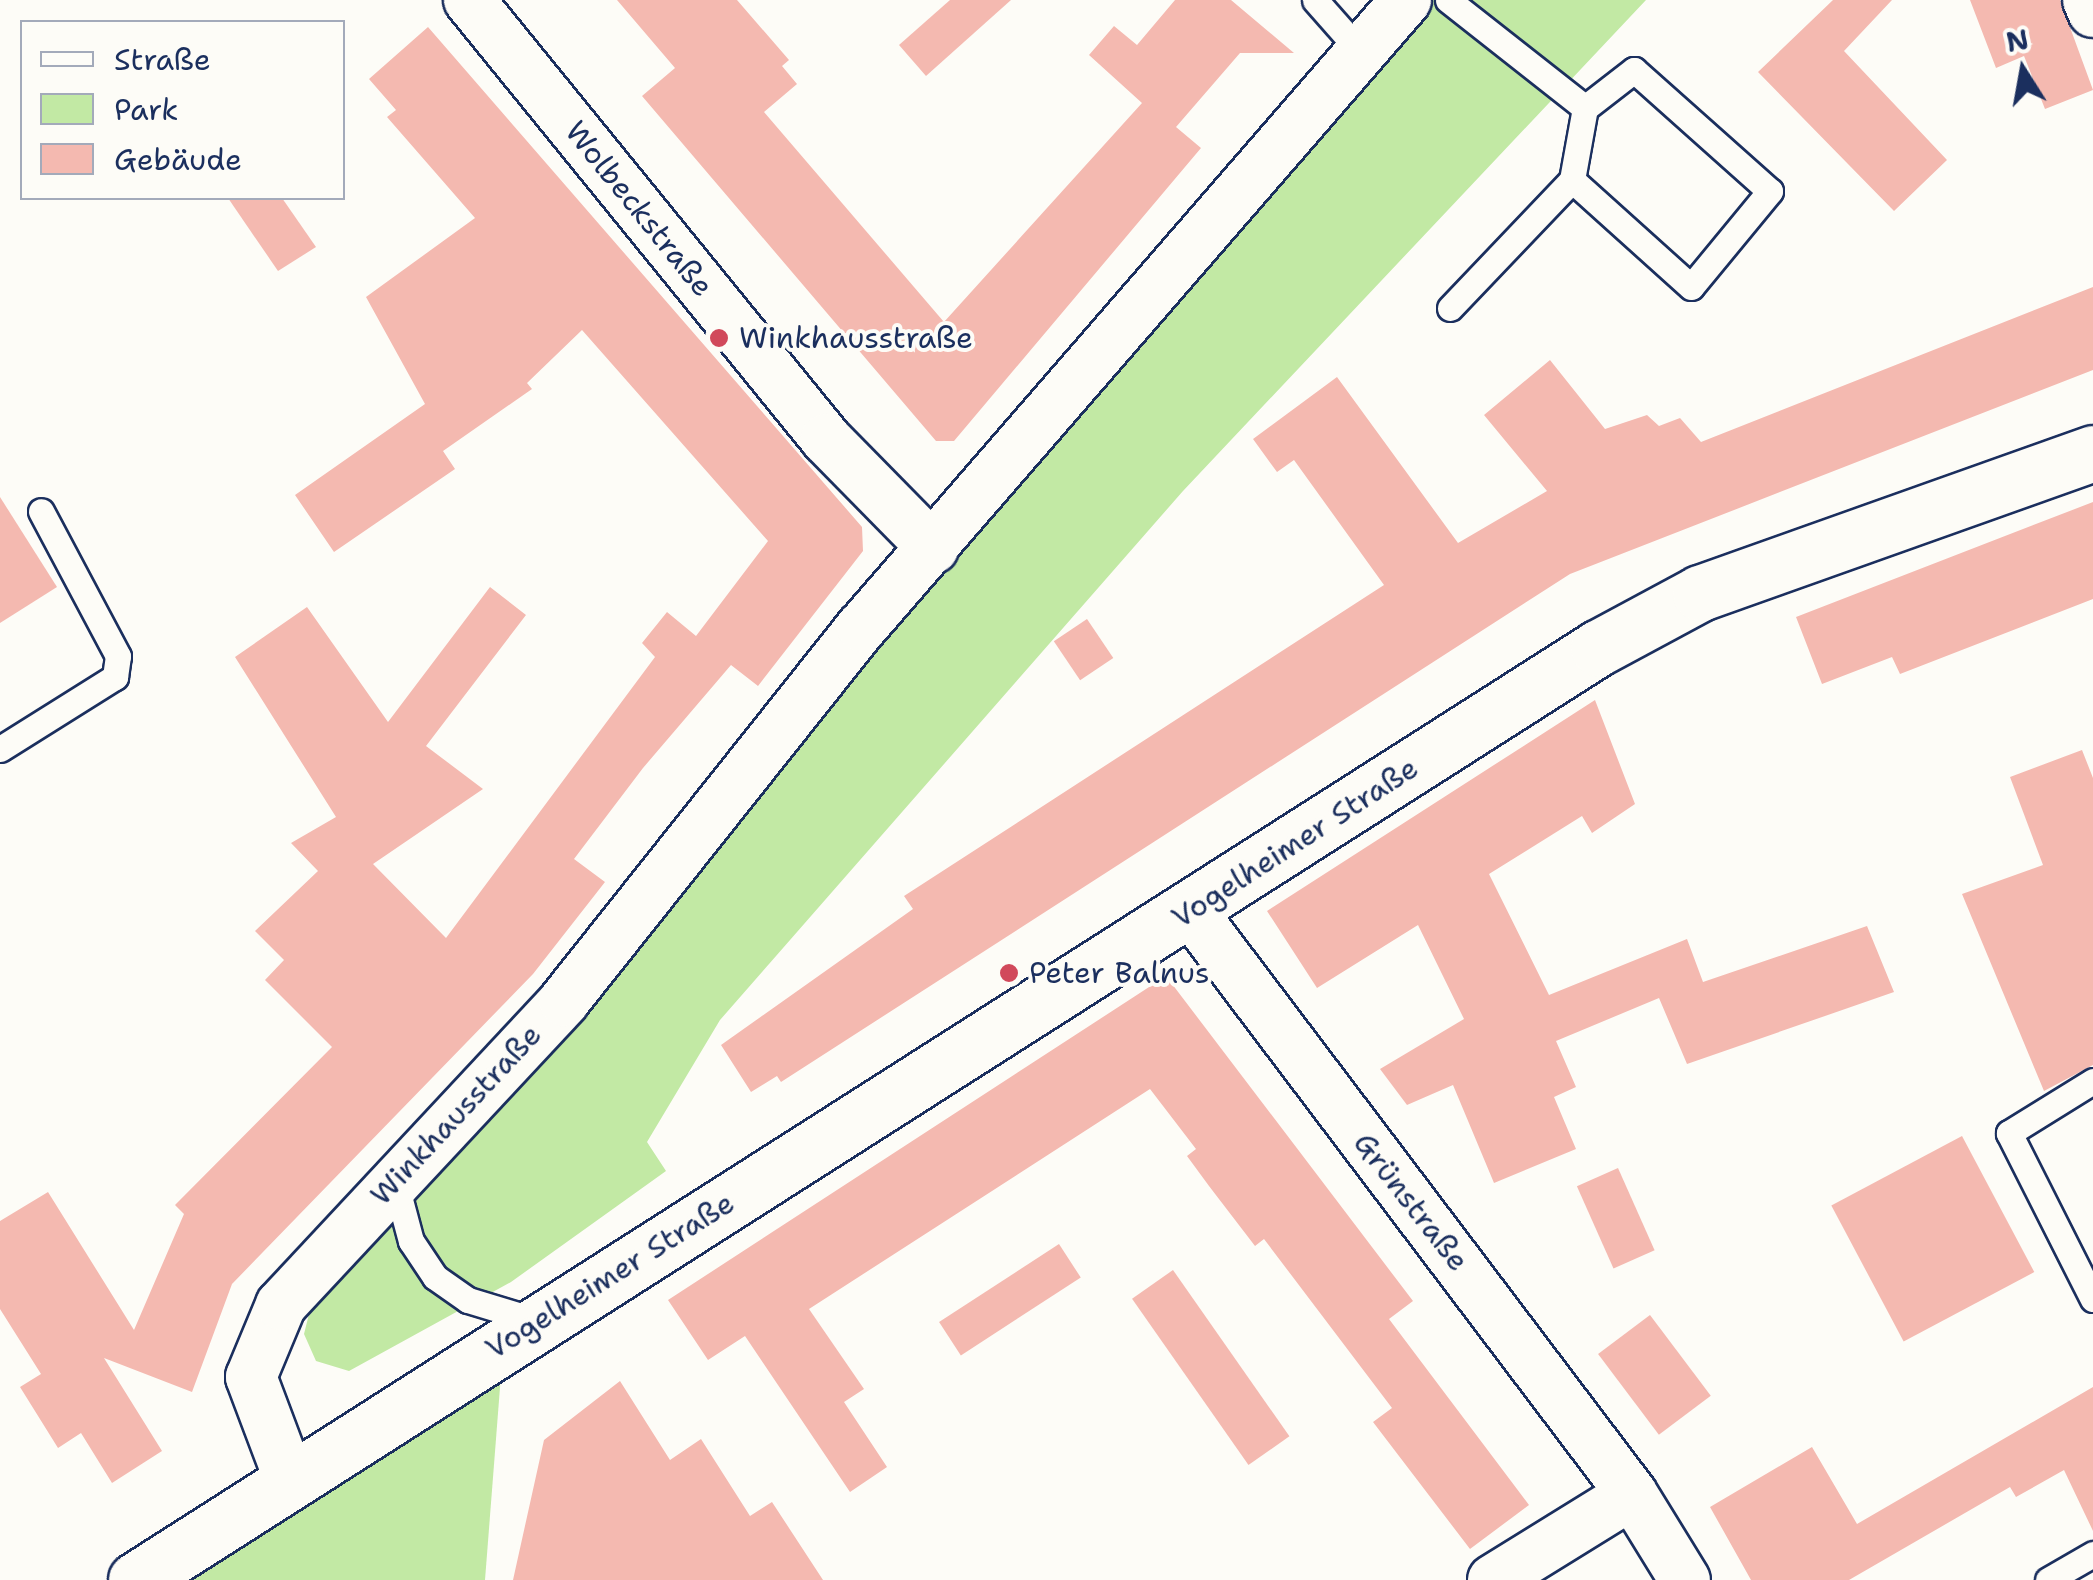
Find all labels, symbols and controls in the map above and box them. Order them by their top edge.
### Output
legend [20,20,345,200]
north arrow [1973,20,2073,120]
text: N [2003,20,2032,61]
text: Straße [114,39,211,80]
text: Park [114,89,178,130]
street label: Wolbeckstraße [557,114,721,304]
text: Gebäude [114,139,242,180]
place label: Winkhausstraße [739,320,973,356]
marker: Winkhausstraße [708,327,730,349]
street label: Vogelheimer Straße [1165,750,1425,936]
place label: Peter Balnus [1029,955,1210,991]
marker: Peter Balnus [998,962,1020,984]
street label: Winkhausstraße [363,1017,549,1213]
street label: Grünstraße [1346,1126,1476,1278]
street label: Vogelheimer Straße [479,1185,741,1367]

